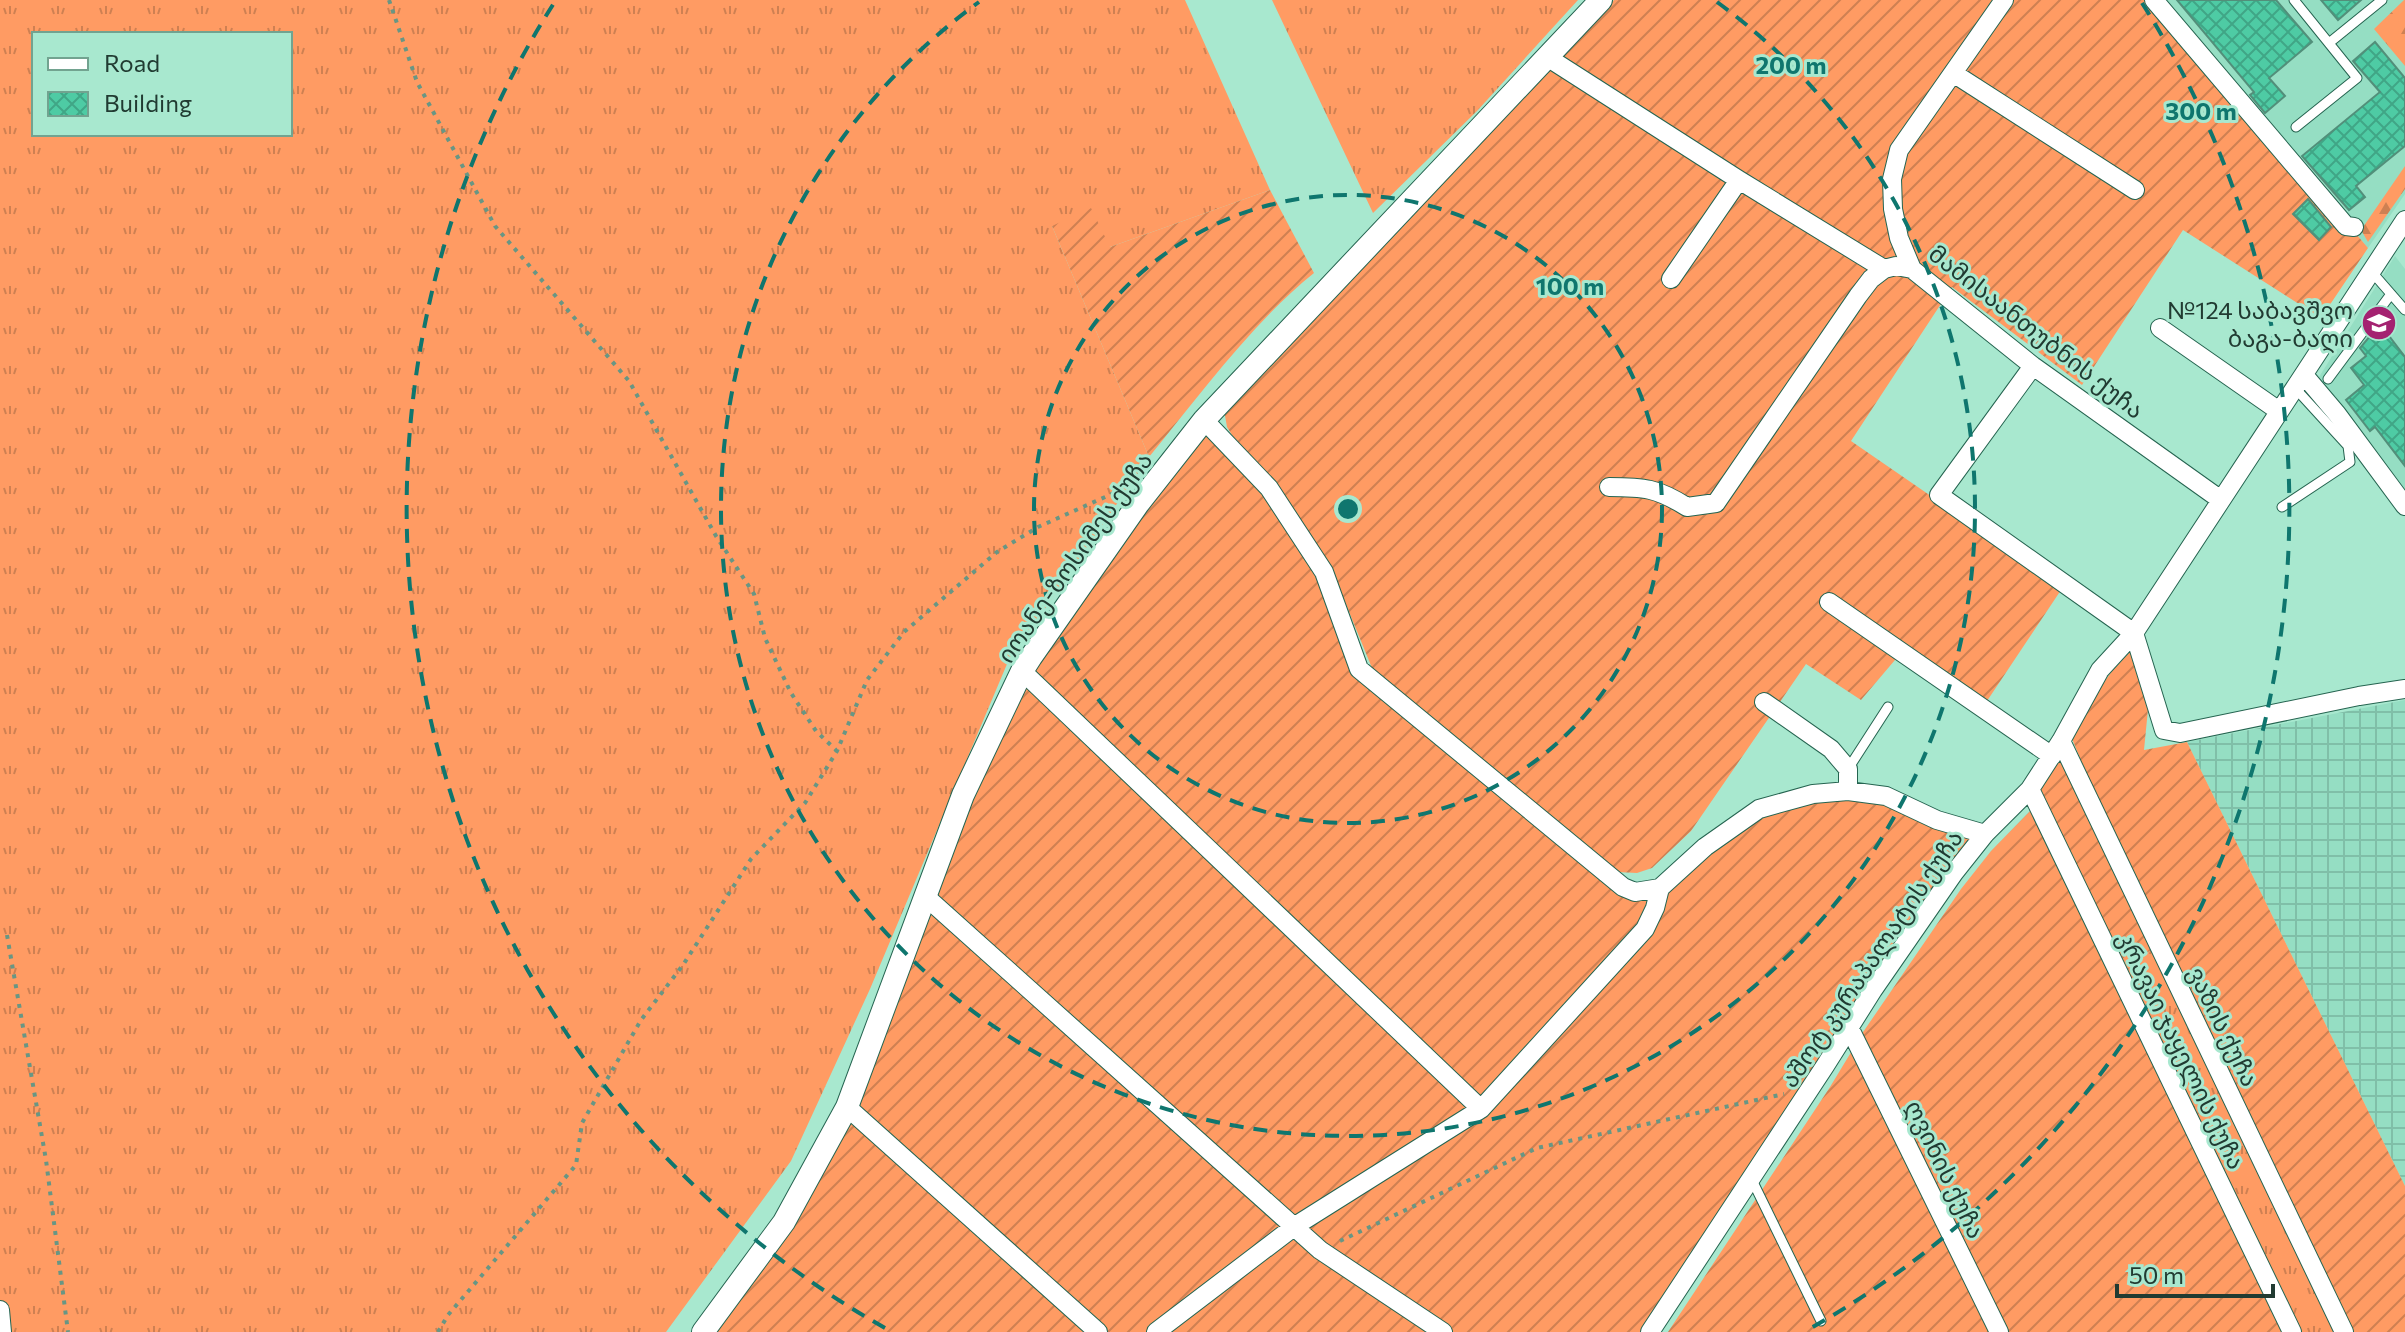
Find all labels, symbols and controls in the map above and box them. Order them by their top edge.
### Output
legend [32,32,292,136]
text: Road [104,48,160,77]
text: 200 m [1756,50,1826,79]
text: Building [104,88,192,117]
text: 300 m [2165,96,2237,125]
street label: მამისაანთუბნის ქუჩა [1923,238,2150,425]
text: 100 m [1536,271,1604,300]
place label: №124 საბავშვო ბაგა-ბაღი [2167,295,2353,354]
school or university icon: №124 საბავშვო ბაგა-ბაღი [2360,304,2398,342]
street label: იოანე-ზოსიმეს ქუჩა [990,446,1158,668]
centre of rings [1334,495,1362,523]
street label: აშოტ კურაპალატის ქუჩა [1774,824,1969,1093]
street label: კრავაი ჯაყელის ქუჩა [2111,926,2252,1174]
street label: ვაზის ქუჩა [2182,961,2266,1091]
street label: ღვინის ქუჩა [1898,1095,1992,1244]
scale bar [2117,1248,2273,1298]
text: 50 m [2129,1260,2184,1289]

